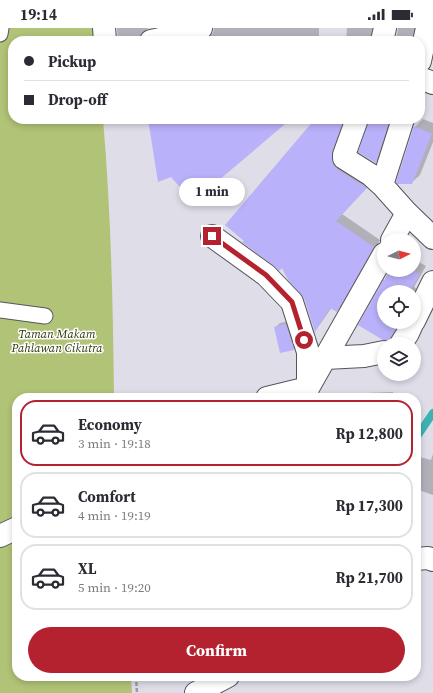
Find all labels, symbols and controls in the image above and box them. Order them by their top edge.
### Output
text: 19:14 [20,4,57,25]
text: Pickup [48,51,96,72]
text: Drop-off [48,89,107,110]
callout: 1 min [179,178,245,206]
text: 1 min [195,183,229,200]
route end [203,227,221,245]
north arrow [377,233,421,277]
map controls [377,233,421,381]
button: locate [377,285,421,329]
park label: Taman Makam Pahlawan Cikutra [11,326,103,356]
route start [295,331,313,349]
button: layers [377,337,421,381]
text: Economy [78,414,142,435]
icon: car [30,415,66,451]
text: Rp 12,800 [335,423,403,444]
text: 3 min · 19:18 [78,435,151,452]
text: Comfort [78,486,136,507]
icon: car [30,487,66,523]
text: Rp 17,300 [335,495,403,516]
text: 4 min · 19:19 [78,507,151,524]
text: XL [78,558,97,579]
icon: car [30,559,66,595]
text: Rp 21,700 [335,567,403,588]
text: 5 min · 19:20 [78,579,151,596]
button: Confirm [28,627,405,673]

